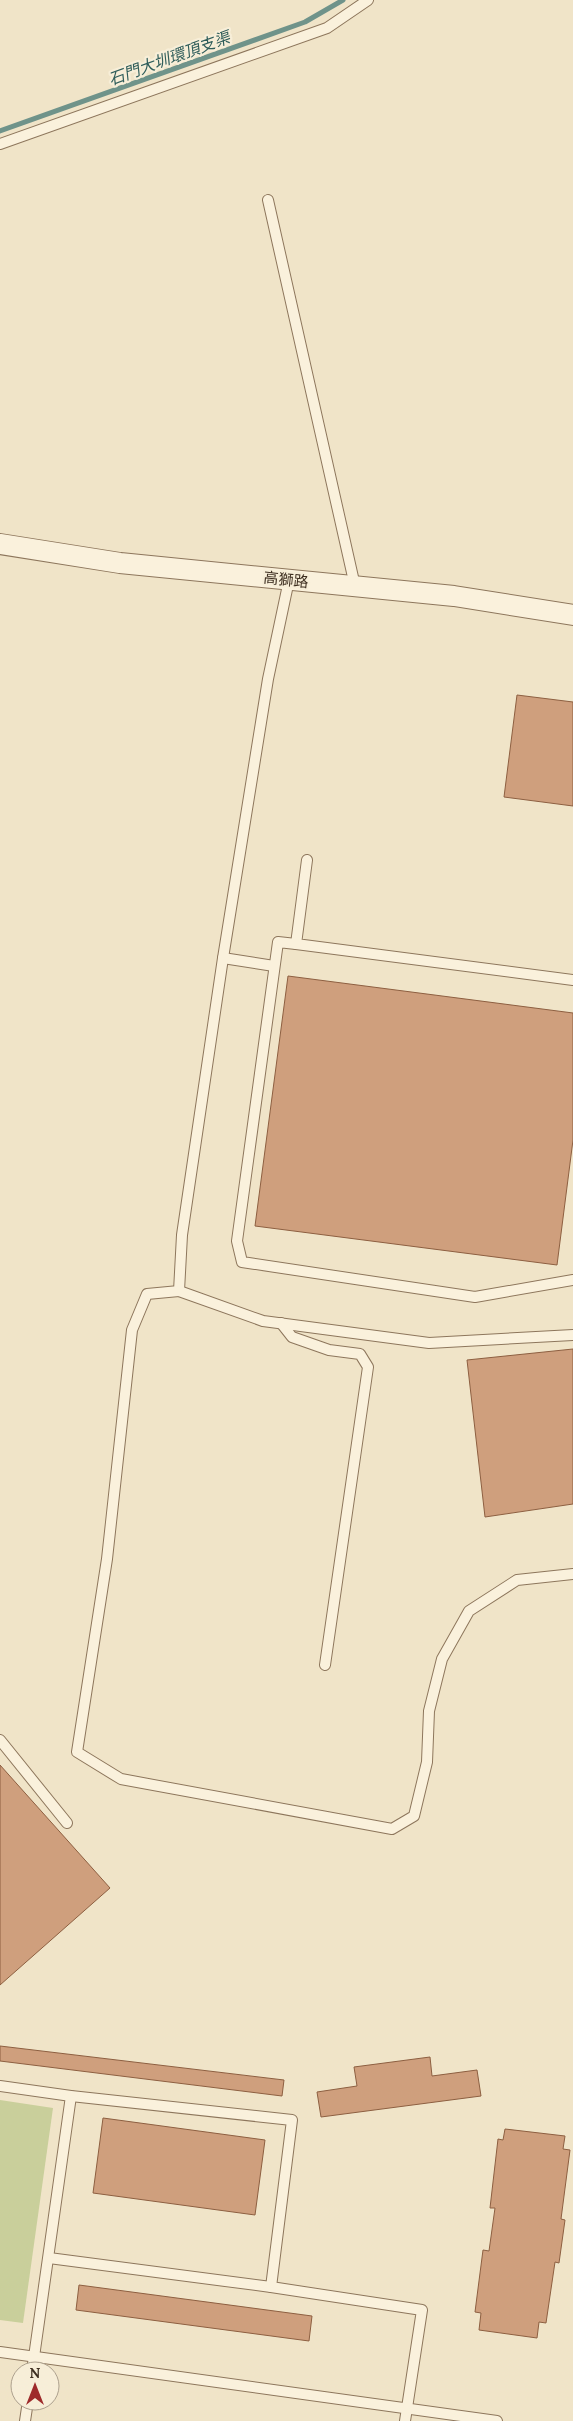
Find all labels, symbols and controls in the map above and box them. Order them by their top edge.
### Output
water label: 石門大圳環頂支渠 [105,26,234,89]
street label: 高獅路 [263,568,309,591]
north arrow [10,2361,60,2411]
text: N [30,2364,41,2382]

